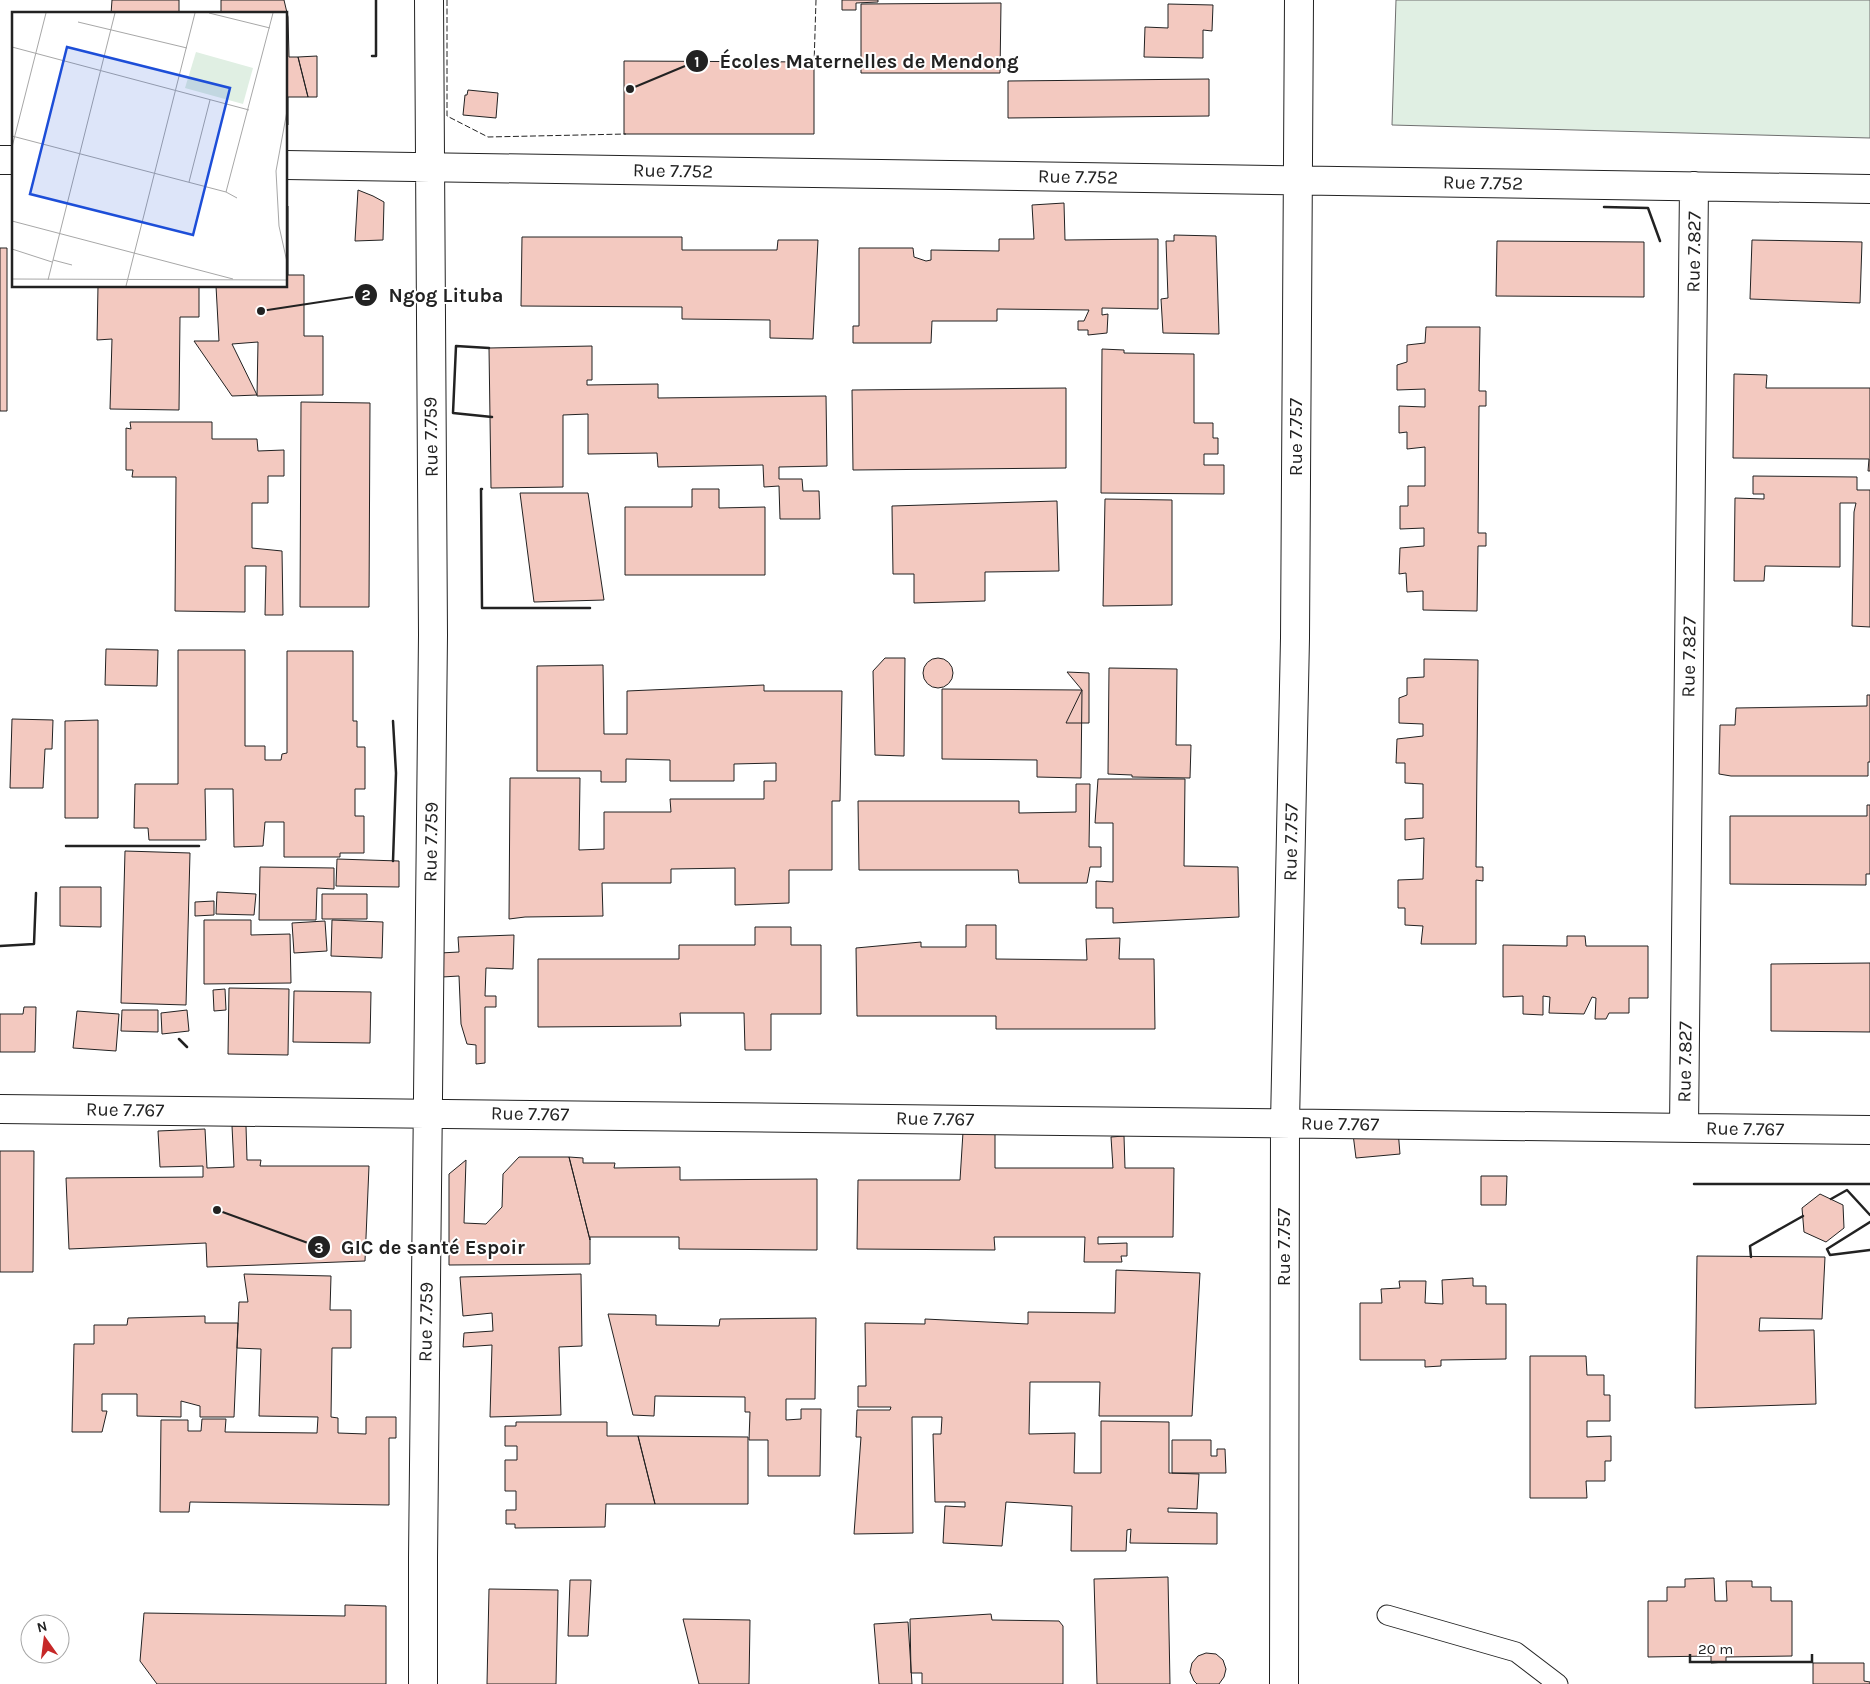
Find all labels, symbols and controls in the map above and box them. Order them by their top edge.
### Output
inset map [12,12,288,288]
callout: Écoles Maternelles de Mendong [685,44,1029,79]
text: Écoles Maternelles de Mendong [719,48,1019,73]
text: 1 [694,53,700,71]
street label: Rue 7.752 [633,159,713,183]
street label: Rue 7.752 [1038,165,1118,189]
street label: Rue 7.752 [1443,171,1523,195]
street label: Rue 7.827 [1682,211,1706,293]
callout: Ngog Lituba [353,277,513,312]
text: Ngog Lituba [389,284,503,307]
text: 2 [361,286,371,304]
street label: Rue 7.759 [419,397,443,477]
street label: Rue 7.757 [1285,398,1307,476]
street label: Rue 7.827 [1677,616,1701,698]
street label: Rue 7.759 [419,802,443,882]
street label: Rue 7.757 [1279,803,1303,881]
street label: Rue 7.827 [1673,1021,1697,1103]
street label: Rue 7.767 [86,1098,164,1122]
street label: Rue 7.767 [491,1102,569,1126]
street label: Rue 7.767 [896,1107,974,1131]
street label: Rue 7.767 [1301,1112,1379,1136]
street label: Rue 7.767 [1706,1117,1784,1141]
street label: Rue 7.757 [1273,1208,1295,1286]
callout: GIC de santé Espoir [306,1230,535,1265]
text: GIC de santé Espoir [341,1236,525,1259]
text: 3 [314,1239,324,1257]
street label: Rue 7.759 [414,1282,438,1362]
north arrow [20,1614,70,1664]
text: N [35,1617,49,1636]
scale bar [1690,1632,1812,1664]
text: 20 m [1698,1640,1733,1658]

